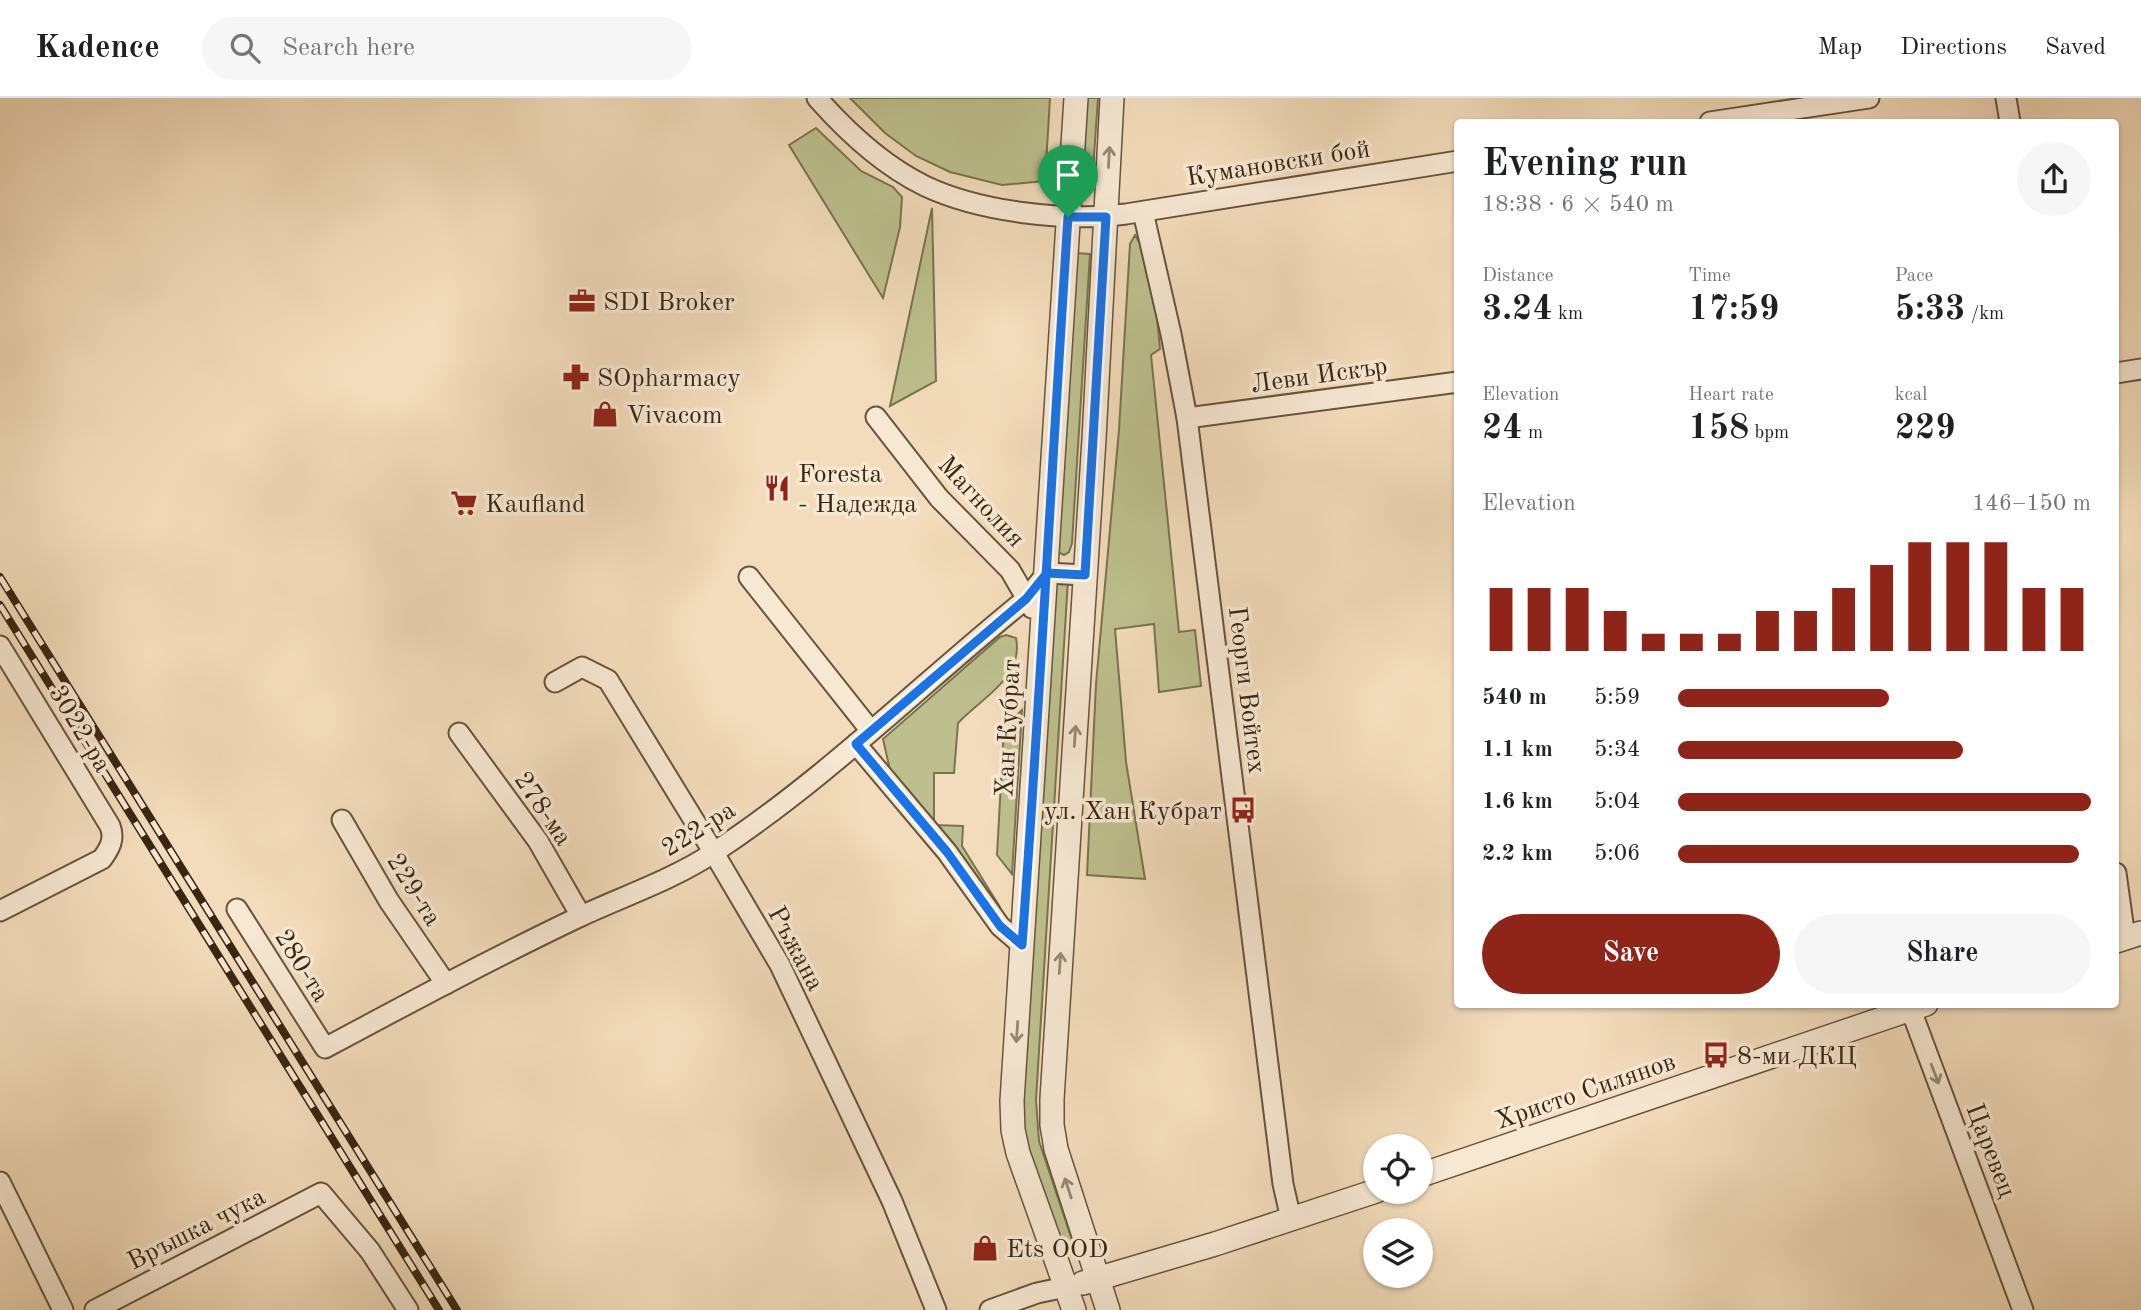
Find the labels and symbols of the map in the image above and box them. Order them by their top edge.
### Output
street label: Кумановски бой [1185,137,1372,191]
pin [1038,145,1098,217]
one-way arrow [1103,146,1116,169]
office icon: SDI Broker [567,286,597,316]
place label: SDI Broker [603,290,735,316]
street label: Леви Искър [1249,354,1389,398]
pharmacy icon: SOpharmacy [561,362,591,392]
place label: SOpharmacy [597,366,741,392]
shop icon: Vivacom [590,399,620,429]
place label: Vivacom [626,403,723,429]
street label: Магнолия [932,452,1029,553]
place label: Foresta - Надежда [798,462,917,518]
restaurant icon: Foresta - Надежда [762,473,792,503]
supermarket icon: Kaufland [449,488,479,518]
place label: Kaufland [485,492,586,518]
street label: Георги Войтех [1223,605,1269,775]
street label: Хан Кубрат [992,658,1026,798]
street label: 3022-ра [43,681,115,777]
one-way arrow [1069,725,1082,747]
street label: 278-ма [508,768,576,851]
bus stop icon: ул. Хан Кубрат [1228,795,1258,825]
street label: 222-ра [658,797,740,862]
place label: ул. Хан Кубрат [1044,799,1222,825]
street label: 229-та [381,849,446,931]
street label: Ръжана [762,902,828,996]
street label: 280-та [269,925,334,1007]
one-way arrow [1054,951,1067,974]
one-way arrow [1010,1021,1023,1043]
bus stop icon: 8-ми ДКЦ [1701,1040,1731,1070]
place label: 8-ми ДКЦ [1737,1044,1857,1070]
street label: Христо Силянов [1492,1049,1679,1135]
one-way arrow [1930,1062,1942,1084]
street label: Царевец [1960,1100,2020,1201]
one-way arrow [1061,1177,1073,1199]
street label: Връшка чука [124,1184,270,1276]
shop icon: Ets OOD [970,1233,1000,1263]
place label: Ets OOD [1006,1237,1108,1263]

